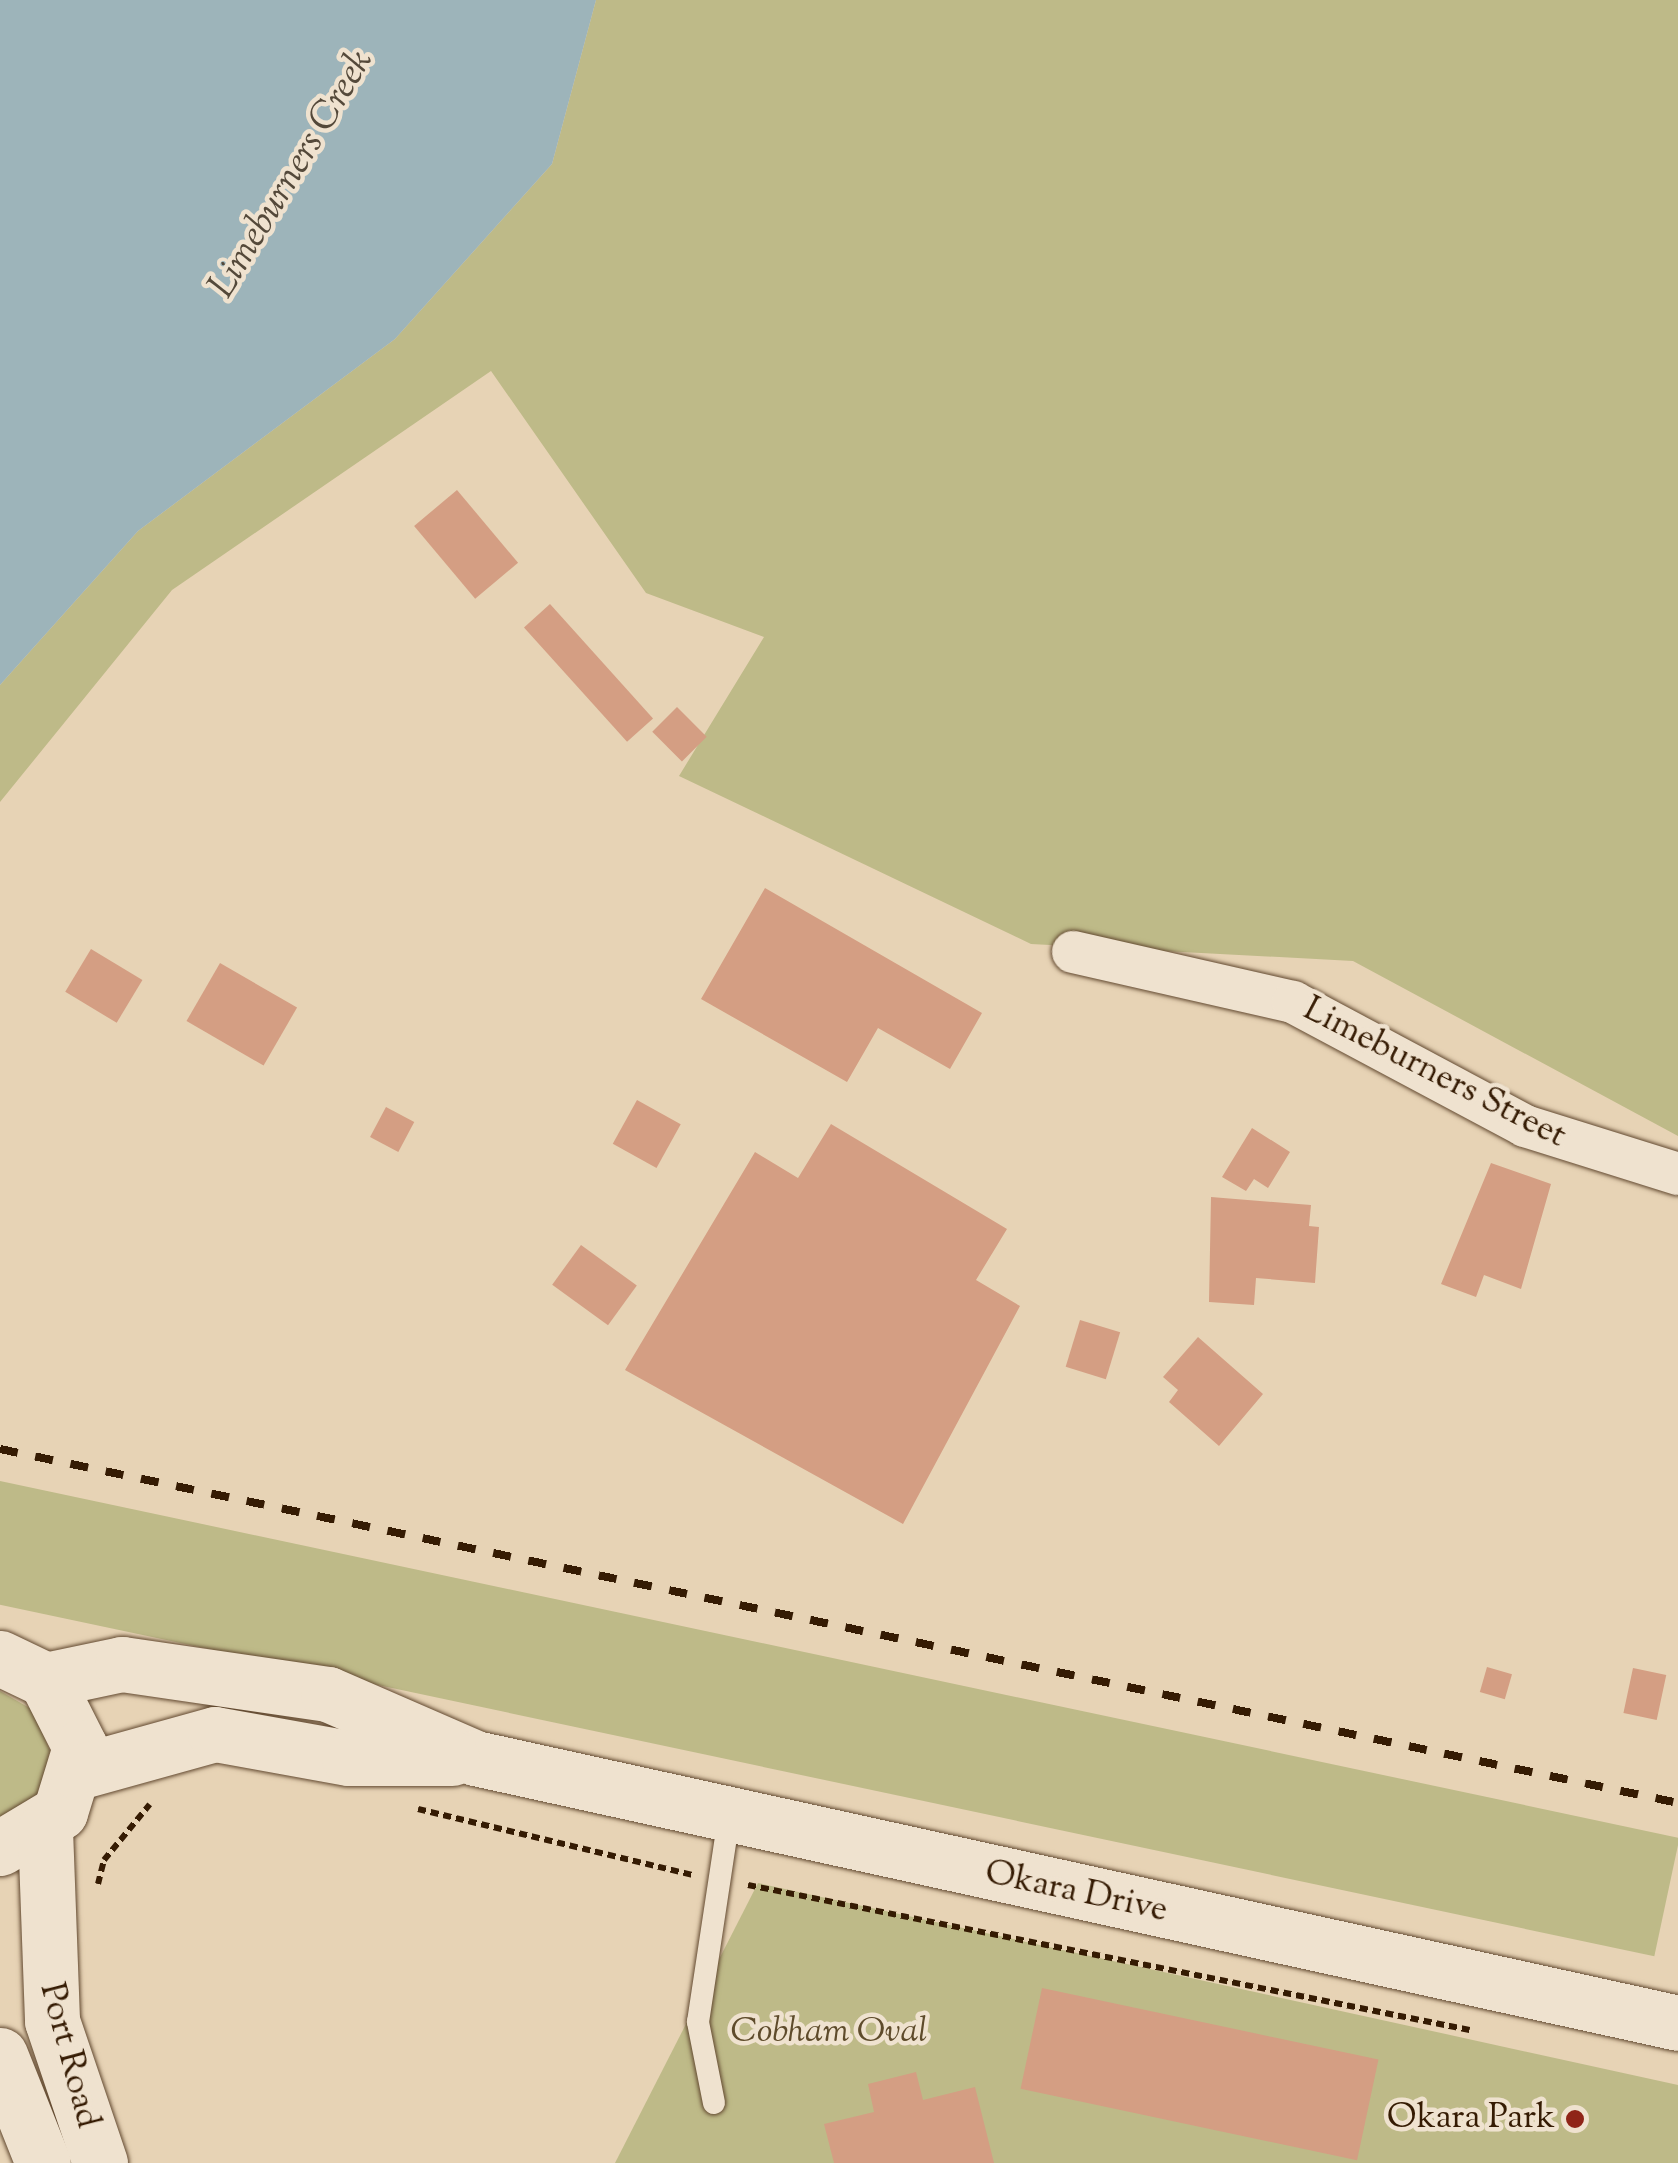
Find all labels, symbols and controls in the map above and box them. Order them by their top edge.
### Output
water label: Limeburners Creek [201,42,385,308]
street label: Limeburners Street [1296,990,1572,1158]
street label: Okara Drive [981,1853,1171,1933]
street label: Port Road [28,1979,108,2133]
park label: Cobham Oval [731,2012,927,2054]
place label: Okara Park [1387,2098,1555,2140]
marker: Okara Park [1564,2108,1586,2130]

